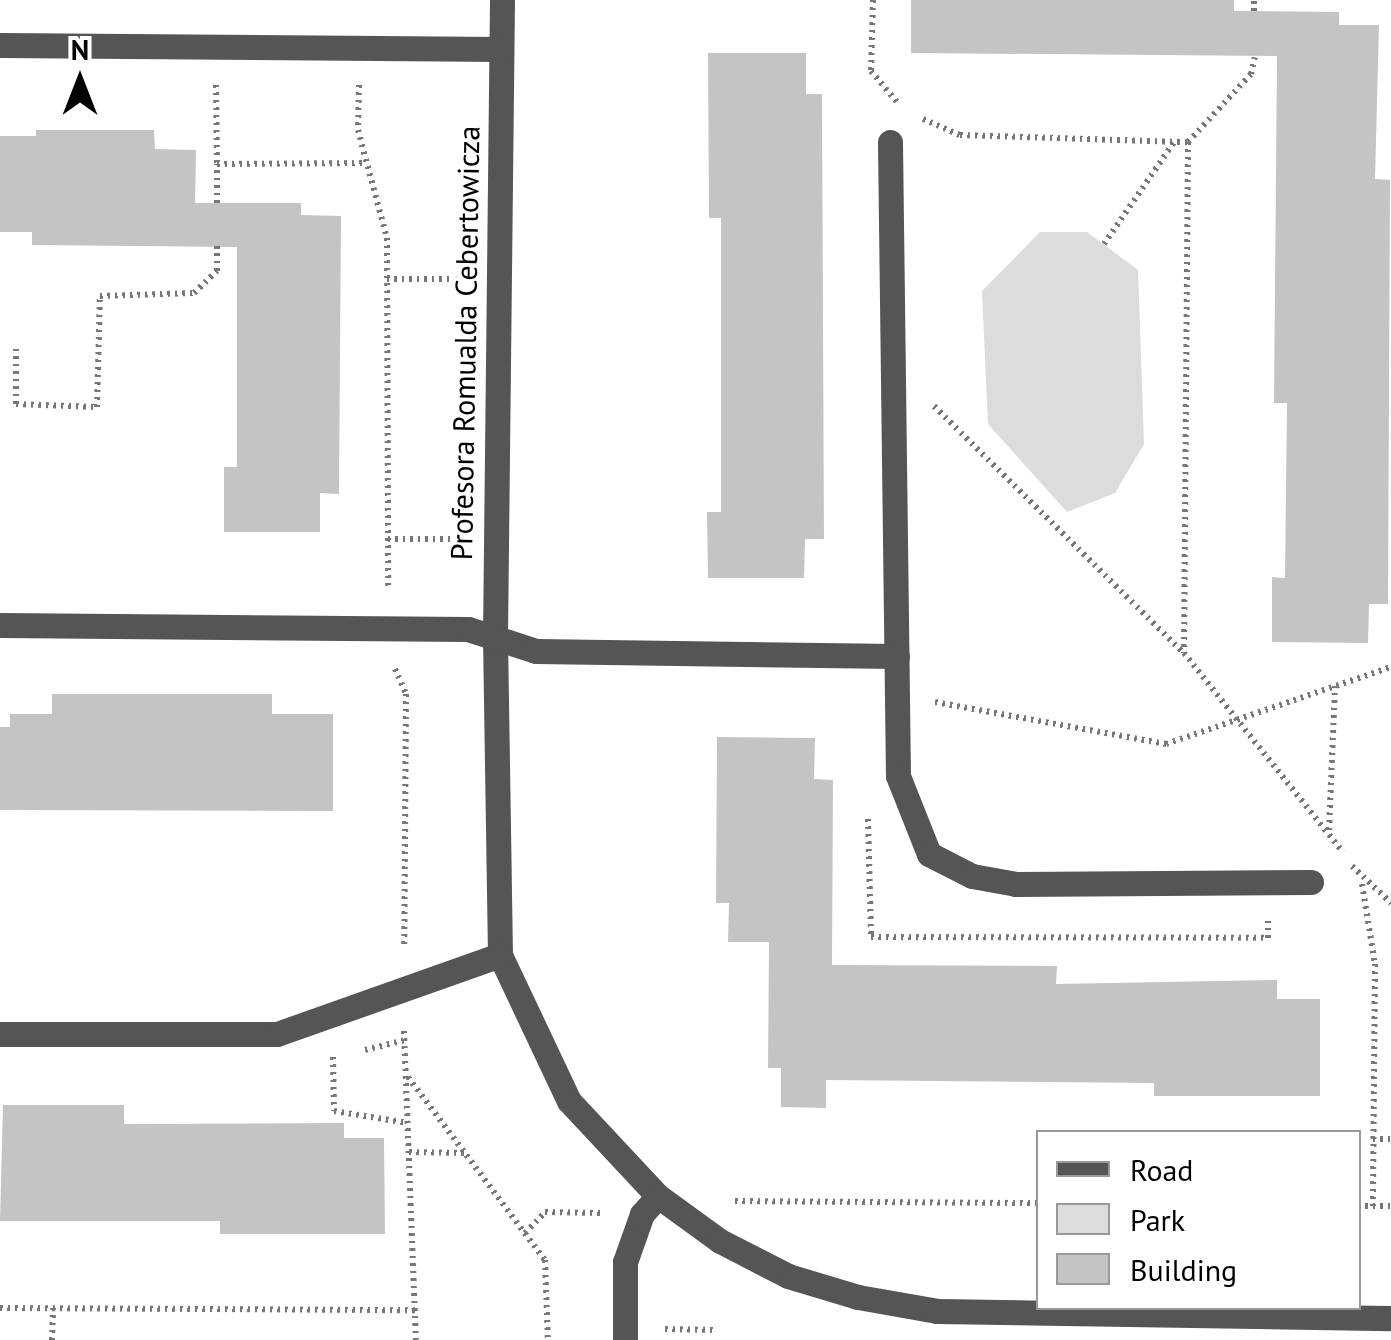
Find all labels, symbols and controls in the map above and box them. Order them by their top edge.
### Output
north arrow [30,30,130,130]
text: N [71,31,89,68]
street label: Profesora Romualda Cebertowicza [443,125,487,561]
legend [1036,1130,1361,1310]
text: Road [1130,1150,1194,1189]
text: Park [1130,1200,1185,1239]
text: Building [1130,1250,1237,1289]

